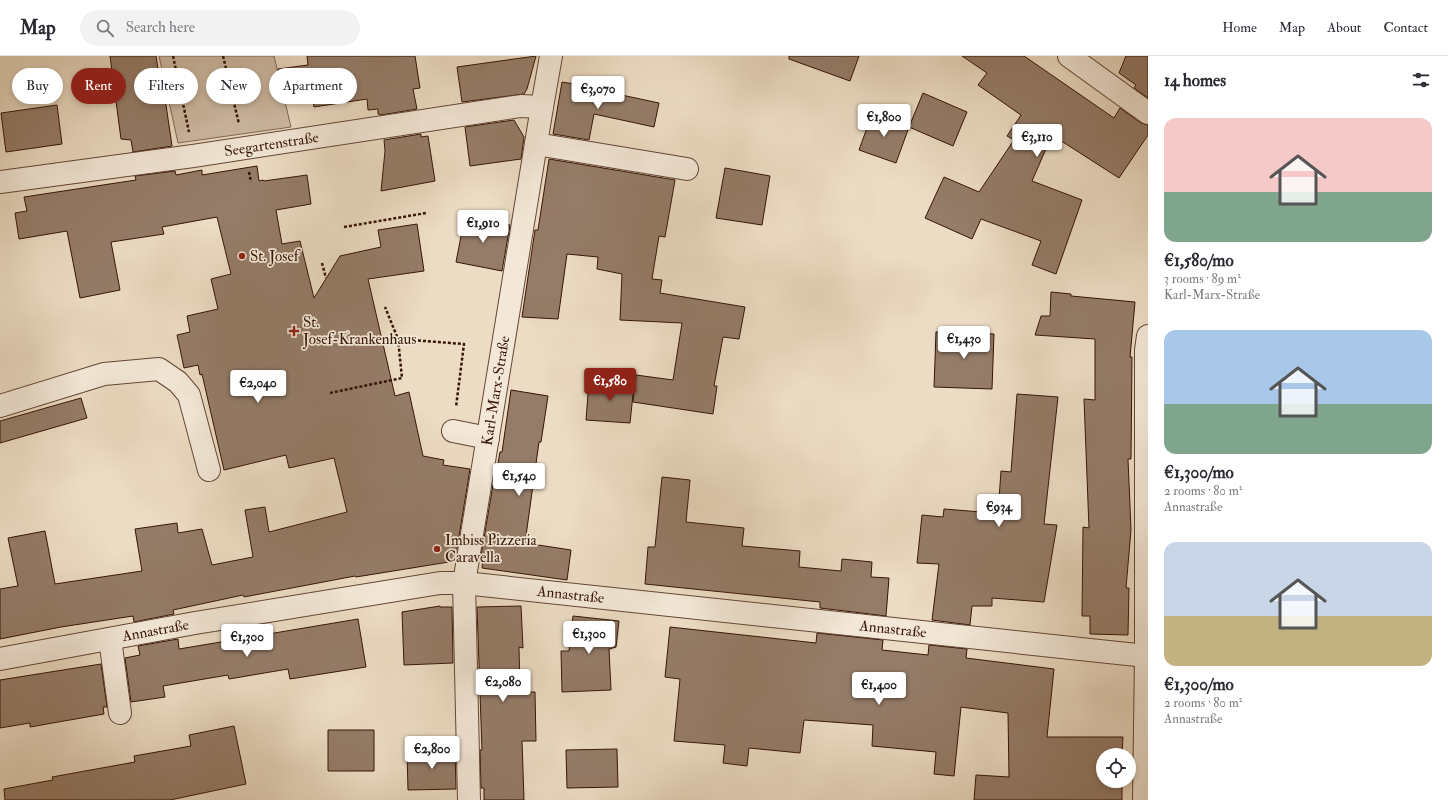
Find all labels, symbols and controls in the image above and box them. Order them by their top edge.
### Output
search box [80,10,360,46]
text: Map [20,16,56,40]
icon: search [94,17,116,39]
text: Search here [126,18,195,37]
text: Home [1222,19,1257,36]
text: Map [1279,19,1305,36]
text: About [1327,19,1361,36]
text: Contact [1383,19,1428,36]
chip: Buy [12,68,63,104]
chip: Rent [71,68,126,104]
chip: Filters [134,68,198,104]
chip: New [206,68,261,104]
chip: Apartment [269,68,357,104]
icon: filters [1410,69,1432,91]
text: 14 homes [1164,70,1226,91]
pin: €3,070 [565,76,631,110]
text: €3,070 [581,81,615,97]
pin: €1,800 [851,104,917,138]
text: €1,800 [867,109,901,125]
pin: €3,110 [1004,124,1070,158]
street label: Seegartenstraße [223,128,320,161]
text: €3,110 [1021,129,1053,145]
icon: home [1262,144,1334,216]
pin: €1,910 [450,210,516,244]
text: €1,910 [466,215,500,231]
place label: St. Josef [250,247,301,267]
text: €1,580/mo [1164,250,1234,271]
marker: St. Josef [237,251,247,261]
text: 3 rooms · 89 m² [1164,271,1241,287]
text: Karl-Marx-Straße [1164,287,1260,303]
place label: St. Josef-Krankenhaus [302,313,417,350]
marker: St. Josef-Krankenhaus [288,325,300,337]
pin: €1,430 [931,326,997,360]
text: €1,430 [947,331,981,347]
street label: Karl-Marx-Straße [478,334,514,447]
icon: home [1262,356,1334,428]
pin: €1,580 [577,368,643,402]
pin: €2,040 [225,370,291,404]
text: €1,580 [593,373,627,389]
text: €2,040 [239,375,277,391]
text: €1,300/mo [1164,462,1234,483]
pin: €1,540 [486,463,552,497]
text: €1,540 [502,468,536,484]
text: 2 rooms · 80 m² [1164,483,1242,499]
pin: €934 [975,494,1023,528]
text: €934 [986,499,1012,515]
text: Annastraße [1164,499,1222,515]
place label: Imbiss Pizzeria Caravella [445,531,537,567]
marker: Imbiss Pizzeria Caravella [432,544,442,554]
icon: home [1262,568,1334,640]
street label: Annastraße [535,582,605,608]
street label: Annastraße [120,615,190,646]
street label: Annastraße [857,616,927,642]
pin: €1,300 [556,621,622,655]
pin: €1,300 [214,624,280,658]
text: €1,300 [572,626,606,642]
text: €1,300 [230,629,264,645]
pin: €2,080 [470,669,536,703]
pin: €1,400 [846,672,912,706]
text: €2,080 [485,674,521,690]
text: €1,300/mo [1164,674,1234,695]
text: €1,400 [861,677,897,693]
text: 2 rooms · 80 m² [1164,695,1242,711]
text: Annastraße [1164,711,1222,727]
pin: €2,800 [399,736,465,770]
text: €2,800 [414,741,450,757]
map controls [1096,748,1136,788]
button: locate [1096,748,1136,788]

